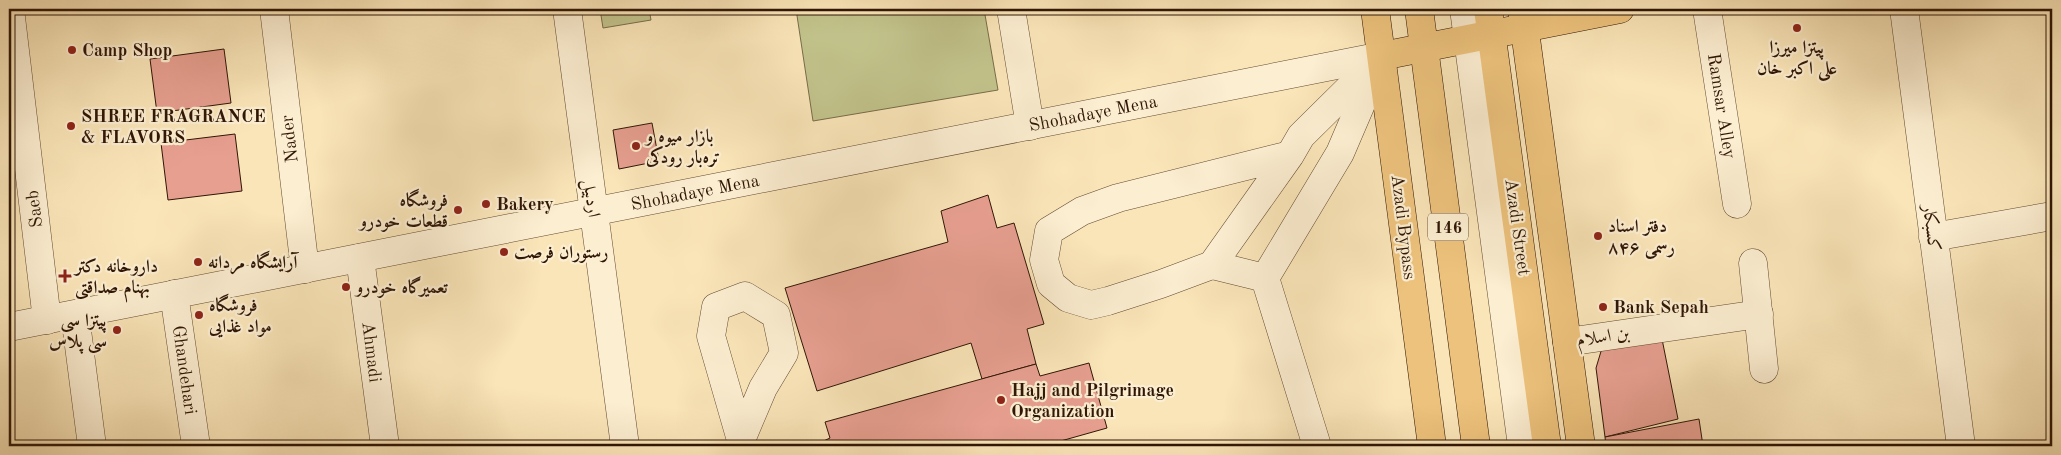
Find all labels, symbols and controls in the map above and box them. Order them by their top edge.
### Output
marker: پیتزا میرزا علی اکبر خان [1791,22,1803,34]
place label: پیتزا میرزا علی اکبر خان [1757,39,1837,82]
place label: Camp Shop [82,42,172,60]
marker: Camp Shop [66,44,78,56]
street label: Ramsar Alley [1704,52,1738,161]
street label: Shohadaye Mena [1027,93,1159,135]
place label: SHREE FRAGRANCE & FLAVORS [81,108,266,147]
street label: Nader [278,113,302,164]
marker: SHREE FRAGRANCE & FLAVORS [65,120,77,132]
place label: بازار میوه و تره‌بار رودکی [644,128,720,168]
marker: بازار میوه و تره‌بار رودکی [630,140,642,152]
street label: Shohadaye Mena [629,172,761,214]
street label: Azadi Bypass [1388,174,1418,281]
street label: اردبیل [576,178,603,219]
street label: Azadi Street [1501,178,1533,277]
place label: فروشگاه قطعات خودرو [358,188,448,232]
street label: Saeb [24,189,46,229]
place label: Bakery [496,196,554,214]
marker: Bakery [480,198,492,210]
street label: کسبکار [1918,202,1944,252]
marker: فروشگاه قطعات خودرو [452,204,464,216]
road number: 146 [1428,213,1468,240]
place label: دفتر اسناد رسمی ۸۴۶ [1608,218,1675,259]
marker: دفتر اسناد رسمی ۸۴۶ [1592,230,1604,242]
place label: رستوران فرصت [514,244,608,264]
marker: رستوران فرصت [498,246,510,258]
place label: آرایشگاه مردانه [208,250,299,275]
marker: آرایشگاه مردانه [192,256,204,268]
place label: داروخانه دکتر بهنام صداقتی [73,258,158,303]
marker: داروخانه دکتر بهنام صداقتی [59,270,71,282]
place label: تعمیرگاه خودرو [354,276,448,298]
marker: تعمیرگاه خودرو [340,281,352,293]
place label: فروشگاه مواد غذایی [208,293,272,338]
place label: Bank Sepah [1613,299,1709,317]
marker: Bank Sepah [1597,301,1609,313]
marker: فروشگاه مواد غذایی [193,309,205,321]
place label: پیتزا سی سی پلاس [49,312,107,354]
street label: Ahmadi [358,321,384,384]
marker: پیتزا سی سی پلاس [111,324,123,336]
street label: Ghandehari [169,324,199,416]
street label: بن اسلام [1576,324,1632,356]
place label: Hajj and Pilgrimage Organization [1011,382,1174,421]
marker: Hajj and Pilgrimage Organization [995,394,1007,406]

